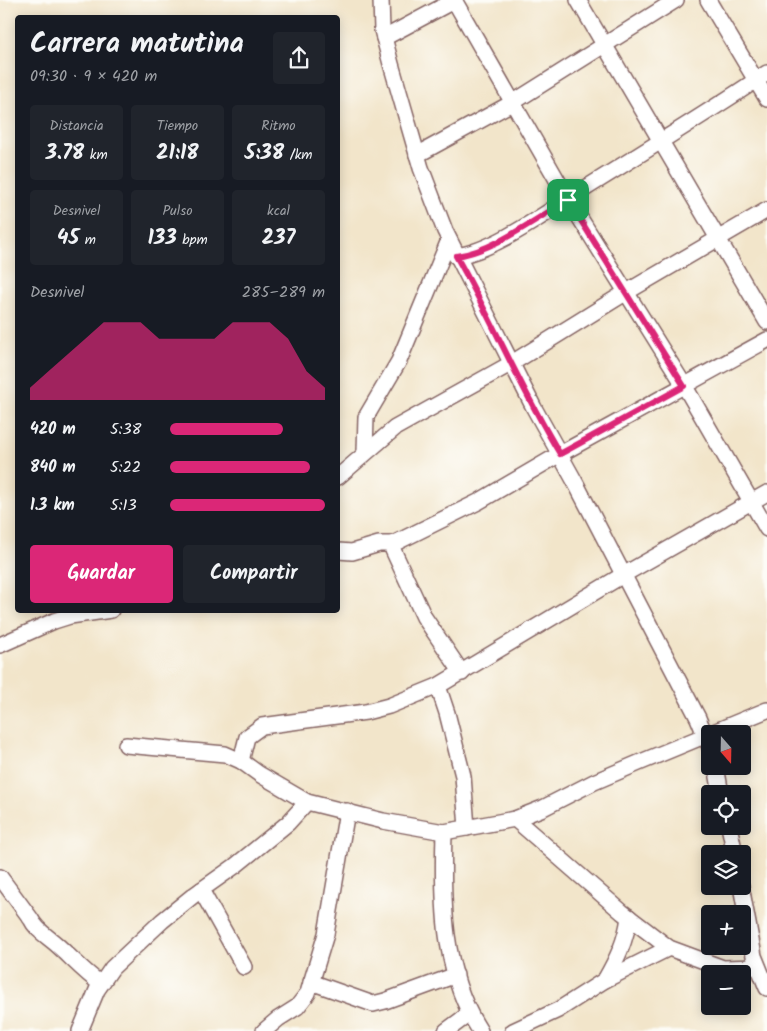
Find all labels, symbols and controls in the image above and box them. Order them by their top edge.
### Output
text: Carrera matutina [30,22,244,67]
button: share [273,32,325,84]
text: 09:30 · 9 × 420 m [30,64,157,89]
text: Distancia [50,115,103,137]
text: Tiempo [157,115,198,137]
text: Ritmo [261,115,296,137]
text: 3.78 [45,137,84,170]
text: 21:18 [156,137,199,170]
text: 5:38 [245,137,284,170]
text: km [84,144,108,166]
text: /km [284,144,312,166]
pin [547,179,589,221]
icon: arrive [554,186,582,214]
text: Desnivel [53,200,100,222]
text: Pulso [162,200,193,222]
text: kcal [267,200,290,222]
text: 45 [57,222,79,255]
text: 133 [147,222,177,255]
text: 237 [262,222,295,255]
text: m [79,229,96,251]
text: bpm [177,229,208,251]
text: Desnivel [30,280,85,305]
text: 285–289 m [242,280,325,305]
text: 420 m [30,417,76,442]
text: 5:38 [110,417,141,442]
text: 840 m [30,455,76,480]
text: 5:22 [110,455,141,480]
text: 1.3 km [30,493,75,518]
text: 5:13 [110,493,137,518]
button: Guardar [30,545,173,603]
button: Compartir [183,545,325,603]
north arrow [701,725,751,775]
map controls [701,725,751,1015]
button: locate [701,785,751,835]
button: layers [701,845,751,895]
button: + [701,905,751,955]
button: − [701,965,751,1015]

